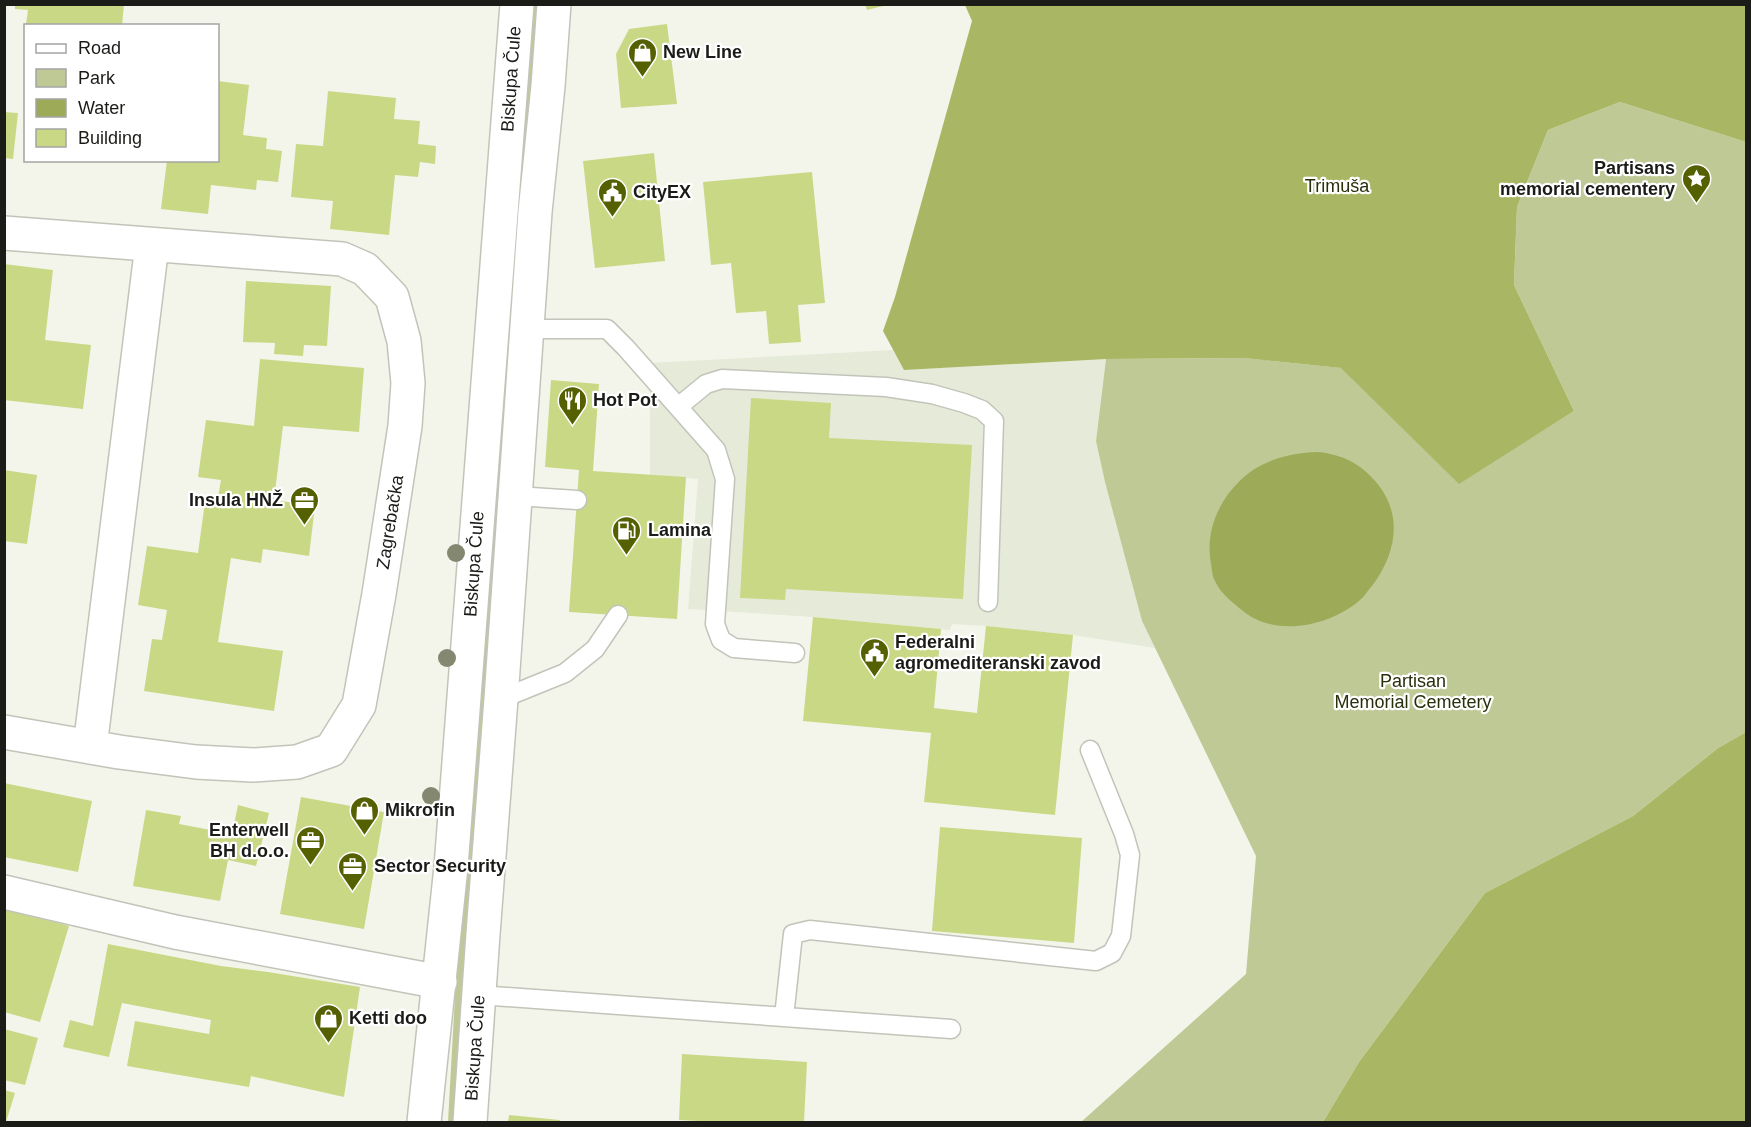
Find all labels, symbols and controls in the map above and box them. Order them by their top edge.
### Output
legend [24,24,219,162]
street label: Biskupa Čule [496,25,525,133]
shop icon: New Line [626,36,658,78]
text: Road [78,38,121,58]
place label: New Line [663,42,742,62]
text: Park [78,68,116,88]
text: Water [78,98,125,118]
text: Building [78,128,142,148]
place label: Partisans memorial cementery [1500,158,1675,199]
place icon: Partisans memorial cementery [1680,162,1712,204]
public building icon: CityEX [596,176,628,218]
park label: Trimuša [1305,176,1370,196]
place label: CityEX [633,182,691,202]
restaurant icon: Hot Pot [556,384,588,426]
place label: Hot Pot [593,390,657,410]
street label: Zagrebačka [373,473,407,571]
office icon: Insula HNŽ [288,484,320,526]
place label: Insula HNŽ [189,489,283,510]
street label: Biskupa Čule [459,510,488,618]
fuel station icon: Lamina [611,514,643,556]
place label: Lamina [648,520,712,540]
place label: Federalni agromediteranski zavod [895,632,1101,673]
public building icon: Federalni agromediteranski zavod [858,636,890,678]
park label: Partisan Memorial Cemetery [1334,671,1492,712]
shop icon: Mikrofin [348,794,380,836]
place label: Mikrofin [385,800,455,820]
place label: Enterwell BH d.o.o. [209,820,289,861]
office icon: Enterwell BH d.o.o. [294,824,326,866]
office icon: Sector Security [337,850,369,892]
place label: Sector Security [374,856,506,876]
street label: Biskupa Čule [460,994,489,1102]
shop icon: Ketti doo [312,1002,344,1044]
place label: Ketti doo [349,1008,427,1028]

